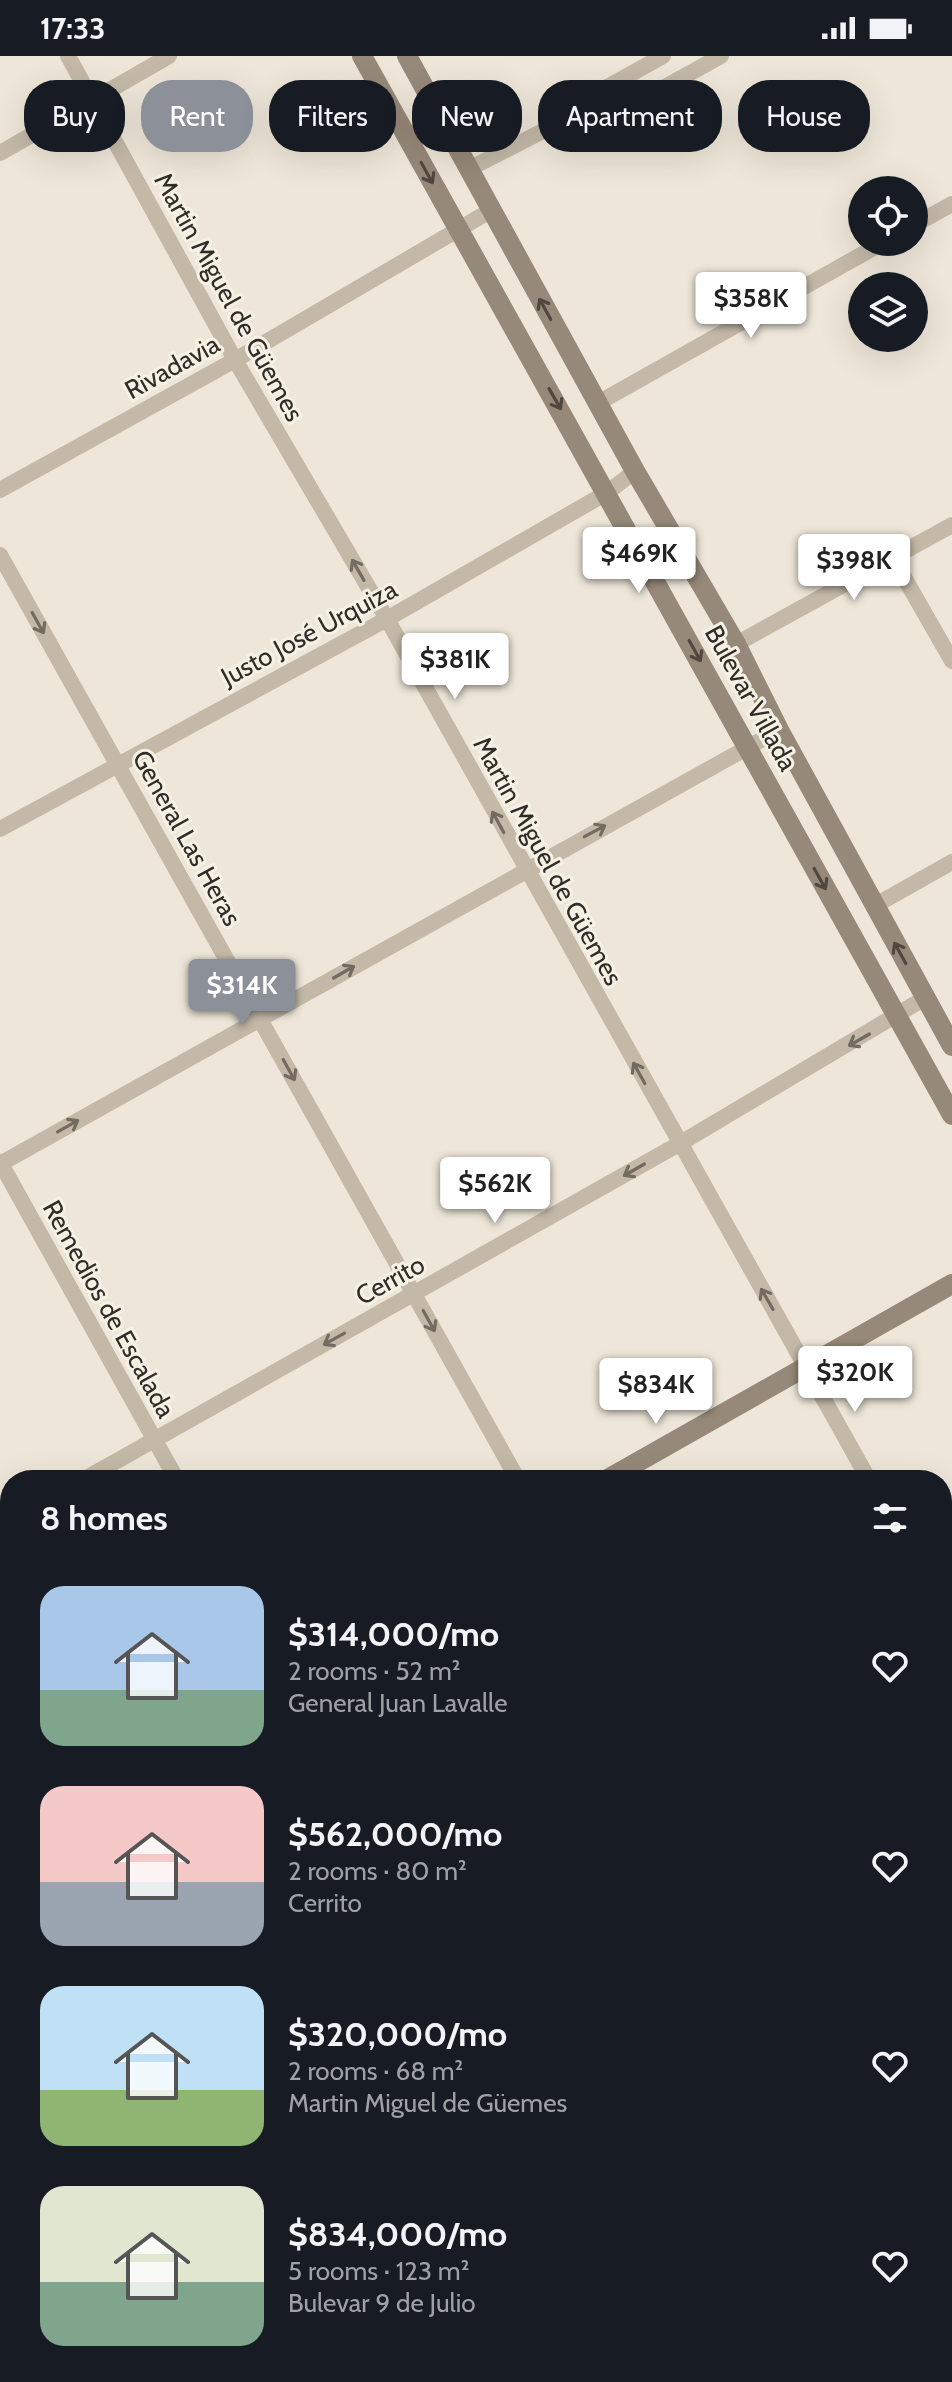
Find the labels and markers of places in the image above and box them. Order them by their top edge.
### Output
pin: $358K [695,272,807,340]
pin: $469K [583,527,695,595]
pin: $398K [798,534,910,602]
pin: $381K [399,633,511,701]
pin: $314K [186,959,298,1027]
pin: $562K [439,1157,551,1225]
pin: $320K [799,1346,911,1414]
pin: $834K [600,1358,712,1426]

